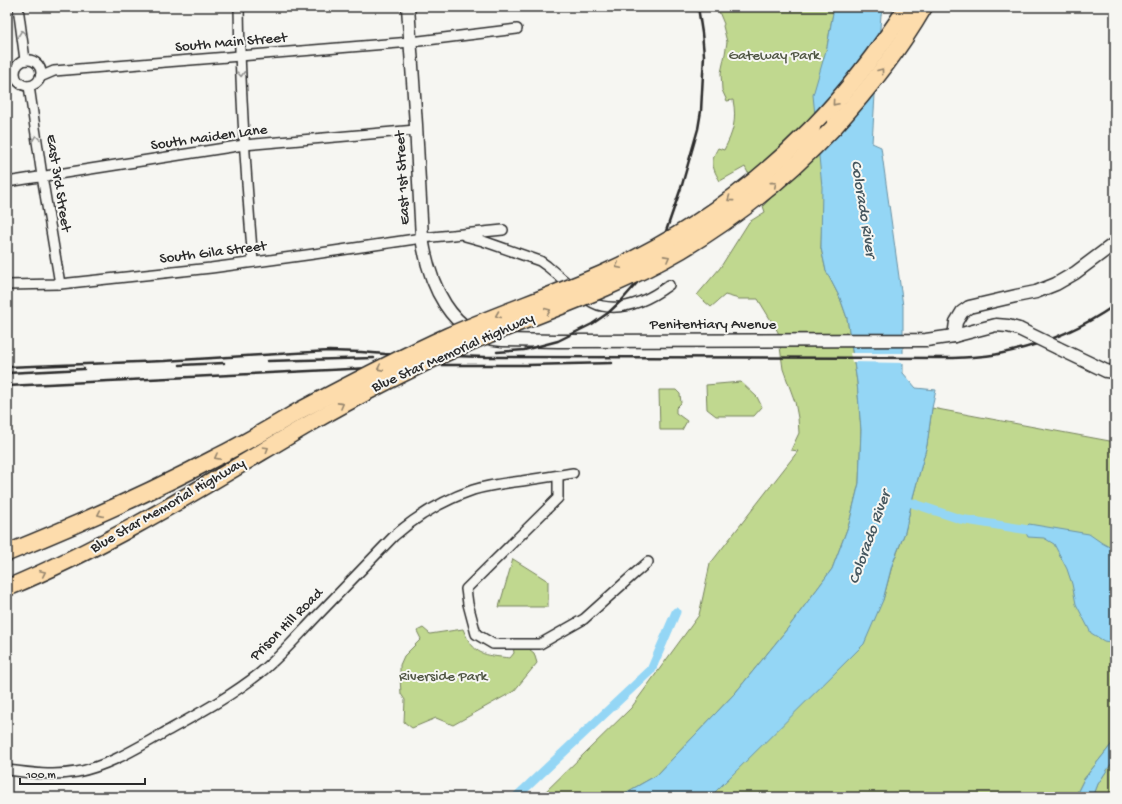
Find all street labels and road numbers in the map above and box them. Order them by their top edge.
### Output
street label: South Main Street [174,29,290,57]
street label: South Maiden Lane [150,121,269,155]
street label: East 1st Street [391,129,414,225]
street label: East 3rd Street [41,133,75,235]
street label: South Gila Street [159,237,269,268]
street label: Blue Star Memorial Highway [368,309,537,397]
street label: Penitentiary Avenue [649,316,776,334]
street label: Blue Star Memorial Highway [87,454,249,558]
street label: Prison Hill Road [246,584,328,666]

